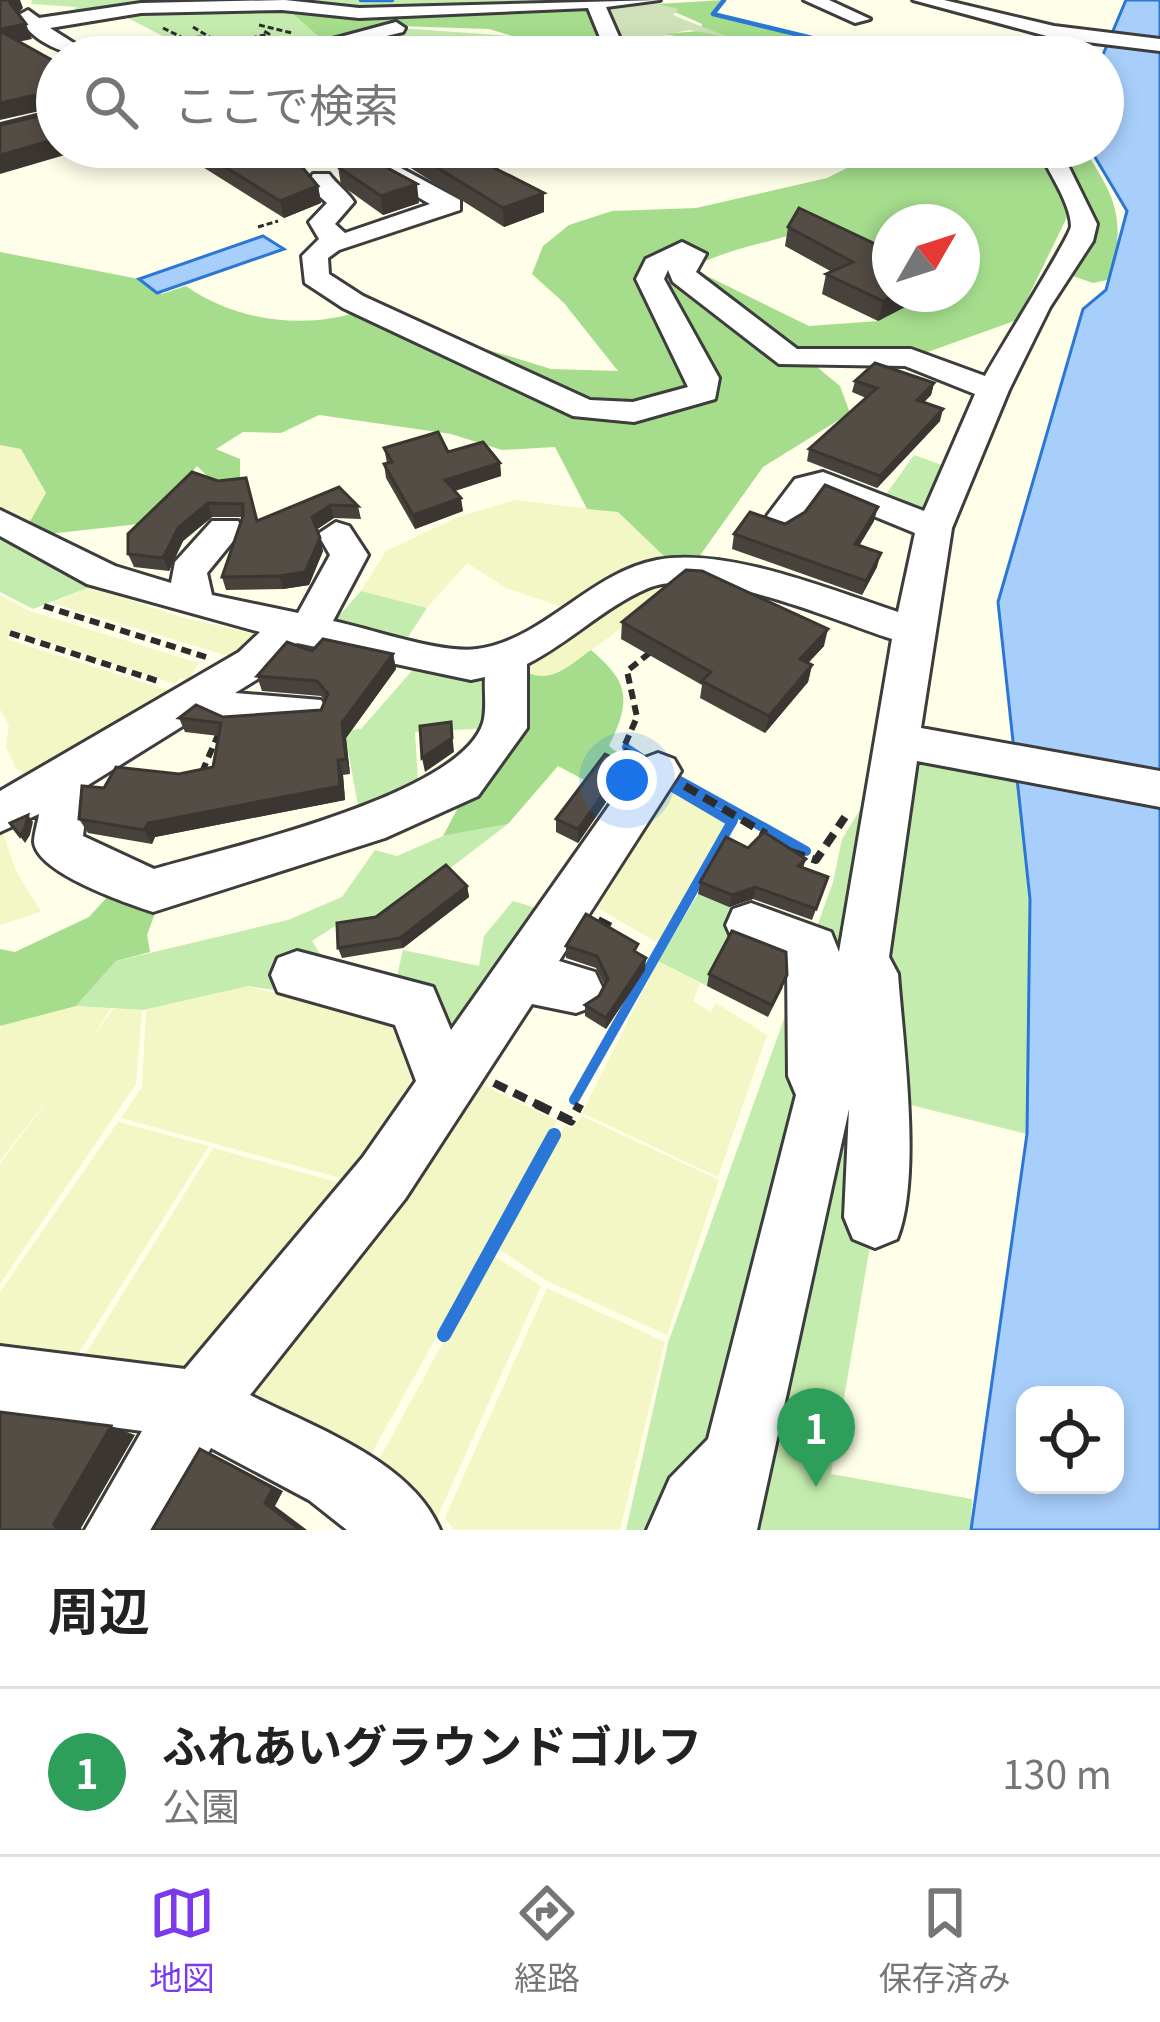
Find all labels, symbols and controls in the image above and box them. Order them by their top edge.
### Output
search box [36,36,1124,168]
icon: search [78,69,144,135]
text: ここで検索 [174,70,399,135]
north arrow [872,204,980,312]
your location [597,750,657,810]
map controls [1016,1386,1124,1494]
button: locate [1016,1386,1124,1494]
pin: 1 [777,1388,855,1487]
text: 周辺 [48,1571,150,1645]
text: ふれあいグラウンドゴルフ [162,1711,702,1776]
text: 1 [75,1744,99,1800]
text: 130 m [1002,1744,1112,1800]
text: 公園 [162,1776,240,1832]
tab: 地図 [149,1880,215,2000]
tab: 経路 [514,1880,580,2000]
tab: 保存済み [879,1880,1011,2000]

